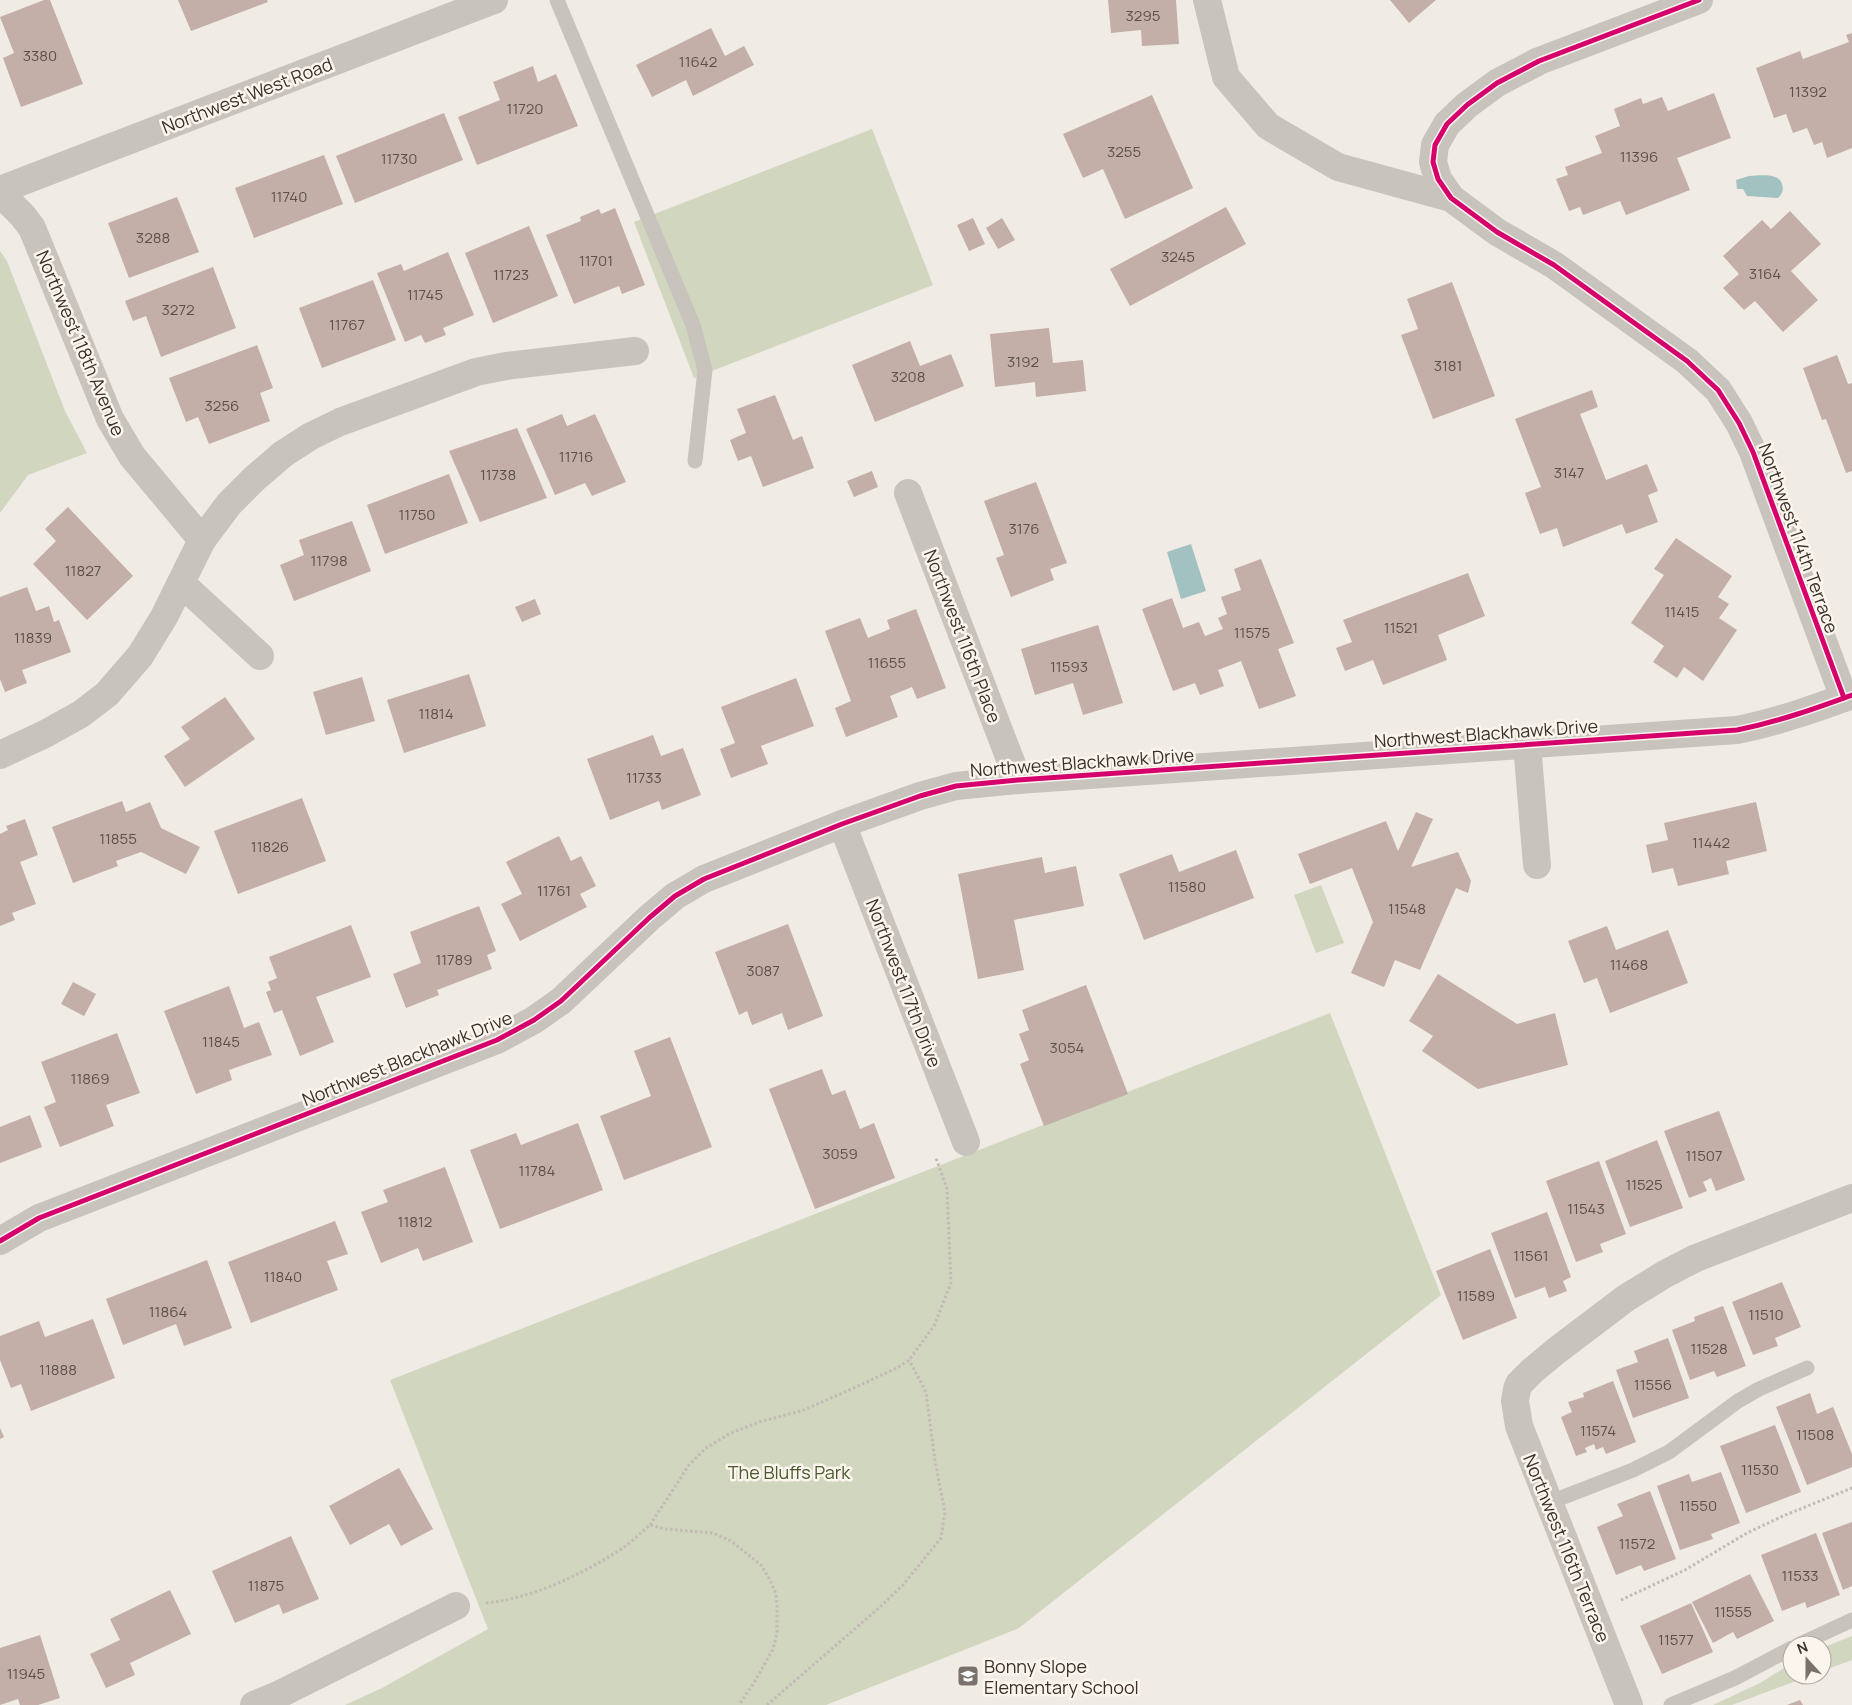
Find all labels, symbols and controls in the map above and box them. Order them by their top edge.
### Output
house number: 3295 [1126,5,1160,26]
house number: 3380 [23,45,57,66]
street label: Northwest West Road [158,51,336,139]
house number: 11642 [679,51,717,72]
house number: 11392 [1789,81,1827,102]
house number: 11720 [507,98,543,119]
house number: 3255 [1107,141,1141,162]
house number: 11396 [1620,146,1658,167]
house number: 11730 [381,148,417,169]
house number: 11740 [271,186,307,207]
house number: 3288 [136,227,170,248]
house number: 3245 [1161,246,1195,267]
street label: Northwest 118th Avenue [31,247,131,439]
house number: 11701 [579,250,613,271]
house number: 3164 [1749,263,1781,284]
house number: 11723 [493,264,529,285]
house number: 11745 [407,284,443,305]
house number: 3272 [162,299,194,320]
house number: 11767 [329,314,365,335]
house number: 3192 [1007,351,1039,372]
house number: 3181 [1434,355,1462,376]
house number: 3208 [891,366,925,387]
house number: 3256 [205,395,239,416]
street label: Northwest 114th Terrace [1753,440,1845,636]
house number: 11716 [559,446,593,467]
house number: 3147 [1554,462,1584,483]
house number: 11738 [480,464,516,485]
house number: 11750 [398,504,436,525]
house number: 3176 [1009,518,1039,539]
street label: Northwest 116th Place [919,546,1007,726]
house number: 11798 [310,550,348,571]
house number: 11827 [65,560,101,581]
house number: 11415 [1664,601,1700,622]
house number: 11521 [1384,617,1418,638]
house number: 11575 [1234,622,1270,643]
house number: 11839 [14,627,52,648]
house number: 11655 [868,652,906,673]
house number: 11593 [1050,656,1088,677]
house number: 11814 [418,703,454,724]
street label: Northwest Blackhawk Drive [1373,713,1599,753]
street label: Northwest Blackhawk Drive [969,742,1195,782]
house number: 11733 [626,767,662,788]
house number: 11855 [99,828,137,849]
house number: 11442 [1692,832,1730,853]
house number: 11826 [251,836,289,857]
house number: 11580 [1168,876,1206,897]
house number: 11761 [537,880,571,901]
street label: Northwest 117th Drive [861,895,947,1071]
house number: 11548 [1388,898,1426,919]
house number: 11789 [435,949,473,970]
house number: 11468 [1610,954,1648,975]
house number: 3087 [746,960,780,981]
street label: Northwest Blackhawk Drive [298,1005,516,1111]
house number: 11845 [202,1031,240,1052]
house number: 3054 [1050,1037,1085,1058]
house number: 11869 [71,1068,109,1089]
house number: 3059 [822,1143,858,1164]
house number: 11507 [1685,1145,1723,1166]
house number: 11784 [519,1160,556,1181]
house number: 11525 [1625,1174,1663,1195]
house number: 11543 [1567,1198,1605,1219]
house number: 11812 [398,1211,432,1232]
house number: 11561 [1513,1245,1549,1266]
house number: 11840 [264,1266,302,1287]
house number: 11589 [1457,1285,1495,1306]
house number: 11864 [149,1301,187,1322]
house number: 11510 [1748,1304,1784,1325]
house number: 11528 [1690,1338,1728,1359]
house number: 11888 [39,1359,77,1380]
house number: 11556 [1634,1374,1672,1395]
house number: 11574 [1580,1420,1616,1441]
house number: 11508 [1796,1424,1834,1445]
street label: Northwest 116th Terrace [1518,1450,1616,1646]
house number: 11530 [1741,1459,1779,1480]
park label: The Bluffs Park [728,1460,851,1484]
house number: 11550 [1679,1495,1717,1516]
house number: 11572 [1619,1533,1655,1554]
house number: 11533 [1782,1565,1818,1586]
house number: 11875 [248,1575,284,1596]
house number: 11555 [1714,1601,1752,1622]
house number: 11577 [1658,1629,1694,1650]
north arrow [1782,1635,1832,1685]
text: N [1794,1637,1810,1658]
place label: Bonny Slope Elementary School [984,1654,1139,1699]
house number: 11945 [7,1663,45,1684]
school or university icon: Bonny Slope Elementary School [956,1664,980,1688]

